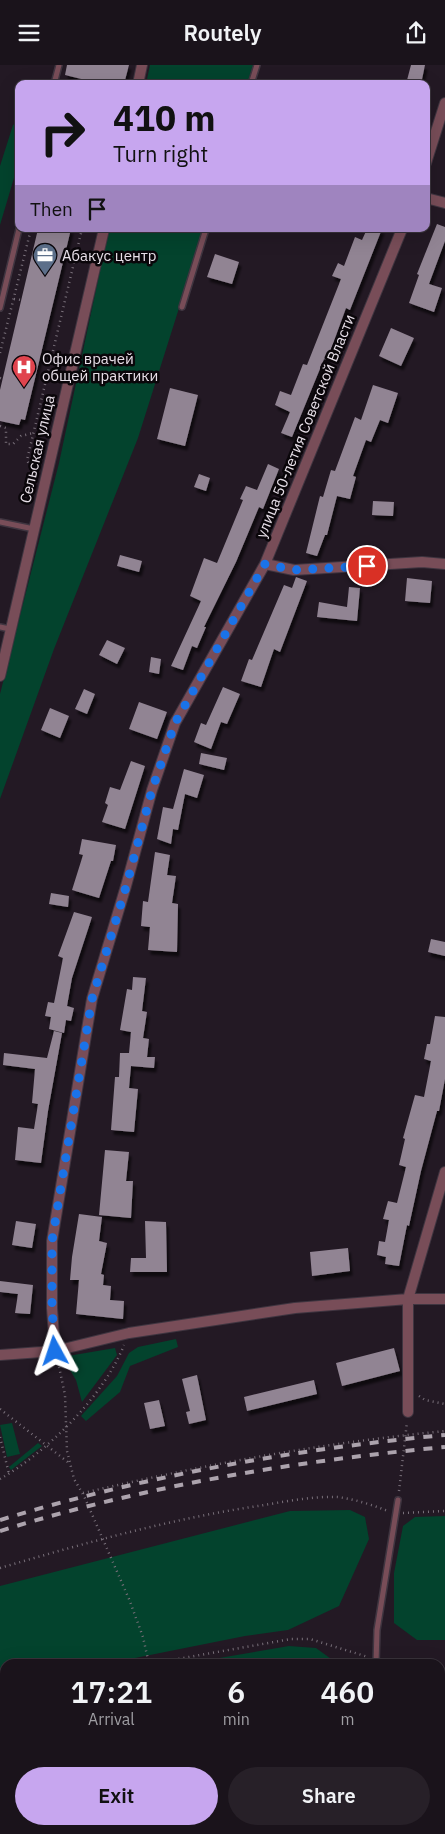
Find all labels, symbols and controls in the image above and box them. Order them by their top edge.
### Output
text: Routely [184,18,261,47]
icon: menu [15,19,43,47]
icon: share [402,19,430,47]
text: 410 m [113,95,216,141]
icon: right [30,100,95,165]
text: Turn right [113,139,208,168]
icon: arrive [83,195,111,223]
text: Then [30,197,73,221]
office icon: Абакус центр [32,242,58,276]
place label: Абакус центр [62,246,157,265]
street label: улица 50-летия Советской Власти [251,311,359,541]
place label: Офис врачей общей практики [42,349,158,385]
hospital icon: Офис врачей общей практики [11,354,37,388]
street label: Сельская улица [15,393,59,505]
pin [346,545,388,587]
icon: arrive [353,552,381,580]
position arrow [28,1324,80,1376]
text: 17:21 [71,1672,152,1711]
text: 6 [227,1672,245,1711]
text: 460 [320,1672,374,1711]
text: Arrival [88,1709,135,1729]
text: min [223,1709,250,1729]
text: m [340,1709,354,1729]
button: Exit [15,1767,218,1825]
button: Share [228,1767,430,1825]

